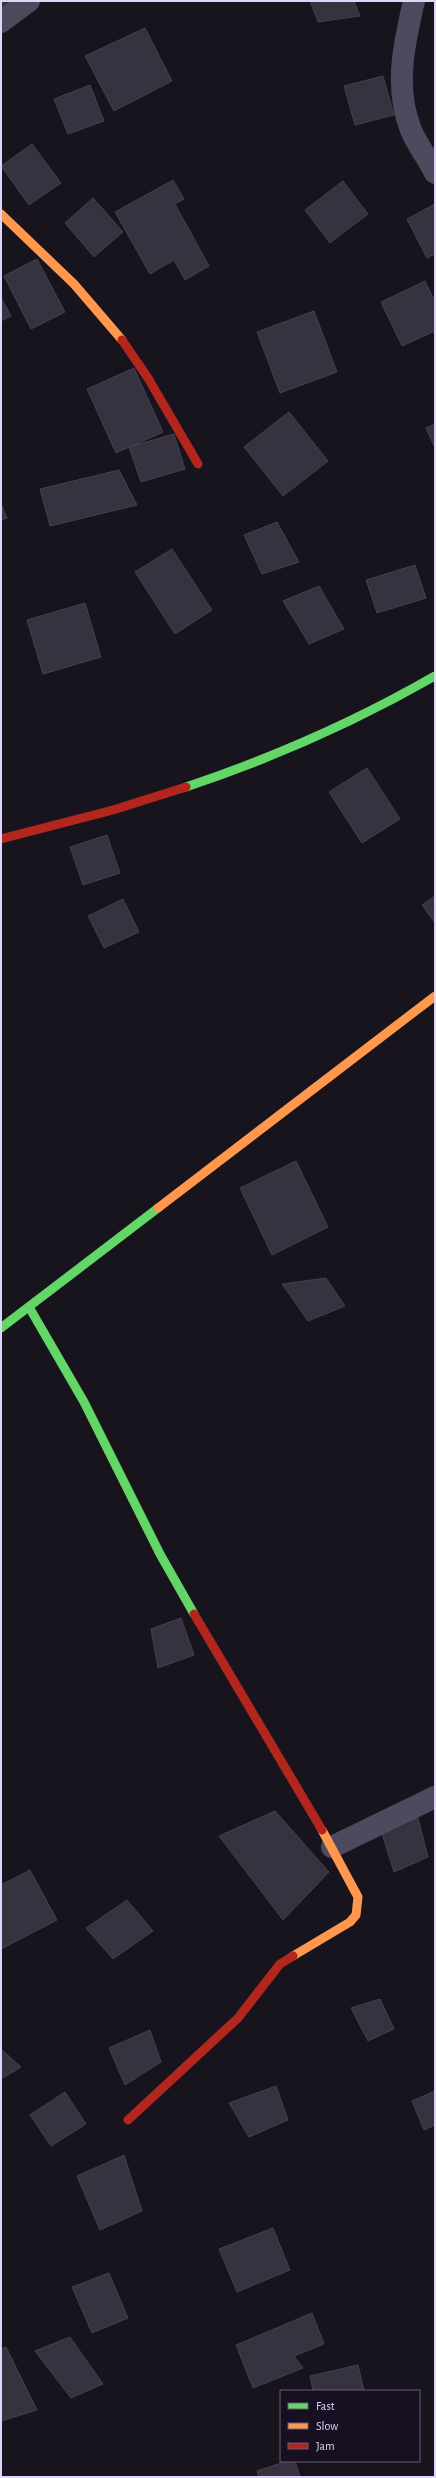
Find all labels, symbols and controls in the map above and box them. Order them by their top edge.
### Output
legend [280,2390,420,2462]
text: Fast [316,2400,335,2412]
text: Slow [316,2420,338,2432]
text: Jam [316,2440,335,2452]

